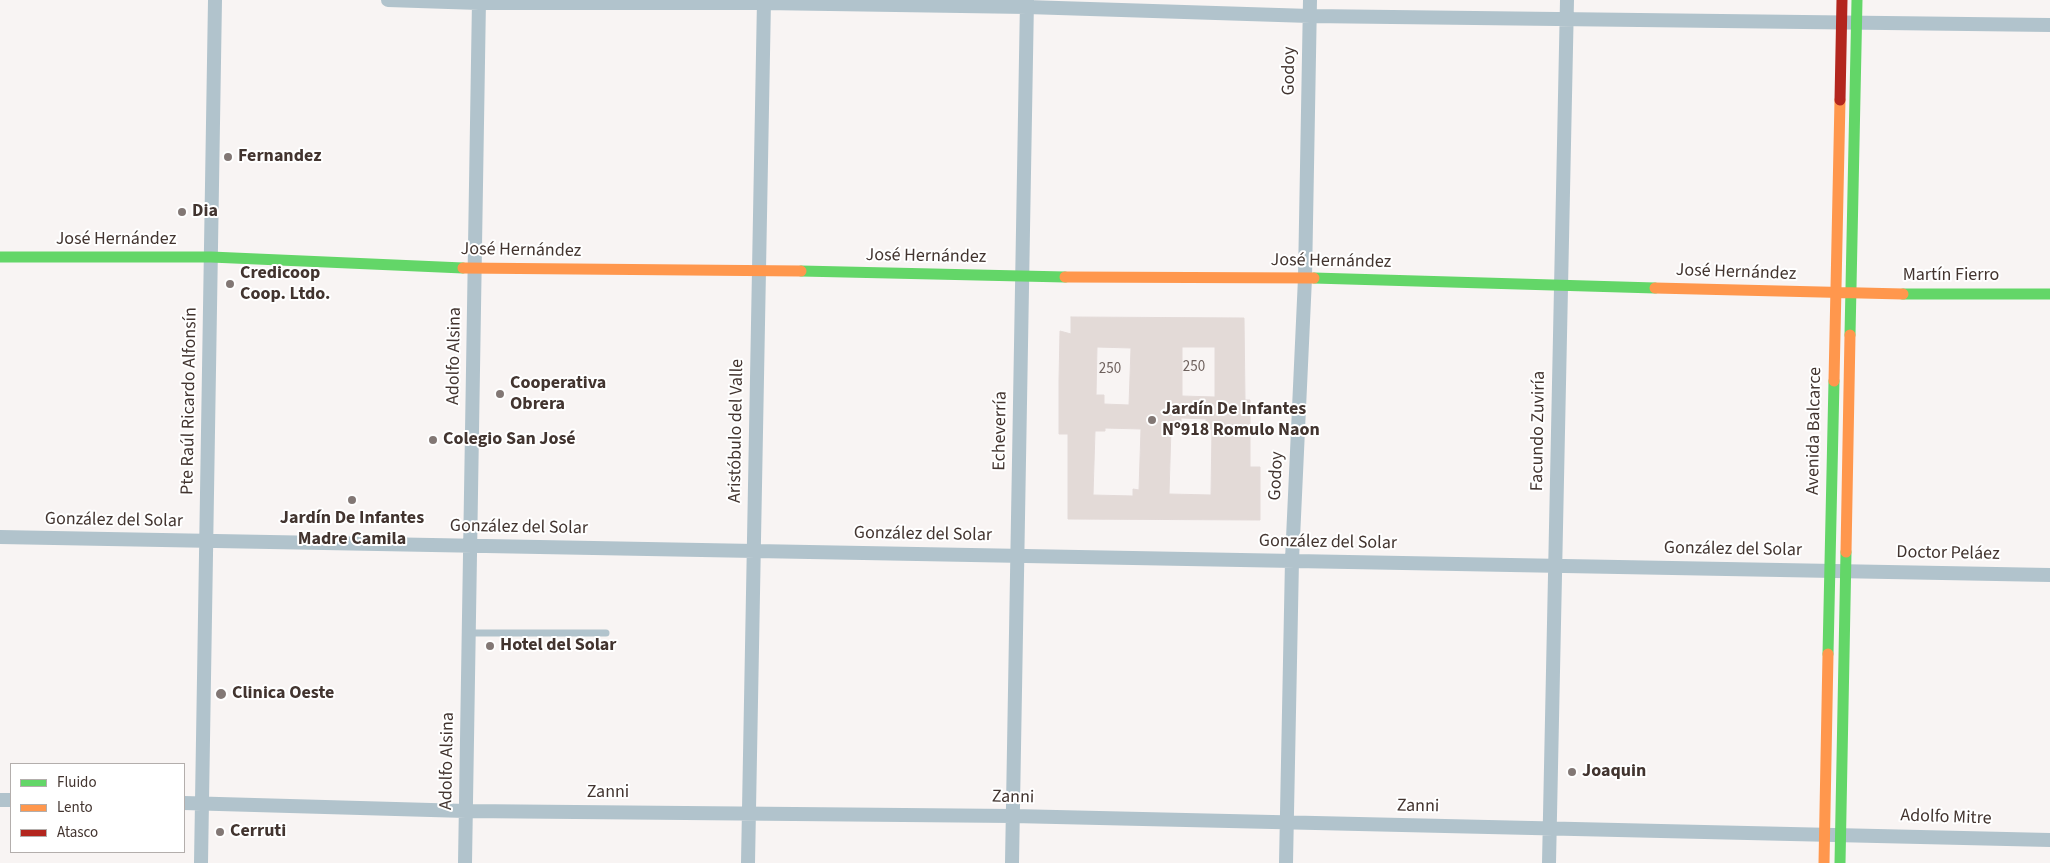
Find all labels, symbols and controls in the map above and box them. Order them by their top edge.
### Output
street label: Godoy [1279,46,1301,96]
place label: Fernandez [238,146,321,168]
marker: Fernandez [222,151,234,163]
place label: Dia [192,201,218,223]
marker: Dia [176,206,188,218]
street label: José Hernández [56,229,176,251]
street label: José Hernández [460,239,582,263]
street label: José Hernández [865,245,987,269]
street label: José Hernández [1270,250,1392,274]
street label: José Hernández [1675,260,1797,286]
place label: Credicoop Coop. Ltdo. [240,263,331,306]
street label: Martín Fierro [1903,265,1999,287]
marker: Credicoop Coop. Ltdo. [224,278,236,290]
street label: Pte Raúl Ricardo Alfonsín [178,307,202,495]
street label: Adolfo Alsina [443,307,467,405]
street label: Aristóbulo del Valle [725,359,749,503]
house number: 250 [1183,359,1205,377]
house number: 250 [1099,361,1121,379]
street label: Avenida Balcarce [1803,367,1827,495]
street label: Facundo Zuviría [1527,371,1551,491]
place label: Cooperativa Obrera [510,373,606,416]
marker: Cooperativa Obrera [494,388,506,400]
street label: Echeverría [990,391,1012,471]
place label: Jardín De Infantes Nº918 Romulo Naon [1162,399,1320,442]
marker: Jardín De Infantes Nº918 Romulo Naon [1146,414,1158,426]
place label: Colegio San José [443,429,576,451]
marker: Colegio San José [427,434,439,446]
street label: Godoy [1265,451,1289,501]
marker: Jardín De Infantes Madre Camila [346,494,358,506]
place label: Jardín De Infantes Madre Camila [280,508,424,550]
street label: González del Solar [45,509,183,533]
street label: González del Solar [450,516,588,540]
street label: González del Solar [854,523,992,547]
street label: González del Solar [1259,531,1397,555]
street label: González del Solar [1664,538,1802,562]
street label: Doctor Peláez [1896,542,2000,566]
place label: Hotel del Solar [500,635,616,657]
marker: Hotel del Solar [484,640,496,652]
place label: Clinica Oeste [232,683,334,705]
marker: Clinica Oeste [214,687,228,701]
street label: Adolfo Alsina [436,712,460,810]
place label: Joaquin [1582,761,1646,783]
legend [10,763,185,853]
marker: Joaquin [1566,766,1578,778]
text: Fluido [57,772,97,793]
street label: Zanni [587,782,629,804]
street label: Zanni [992,787,1034,809]
street label: Zanni [1397,796,1439,818]
text: Lento [57,797,93,818]
street label: Adolfo Mitre [1900,806,1992,830]
place label: Cerruti [230,821,286,843]
text: Atasco [57,822,98,843]
marker: Cerruti [214,826,226,838]

